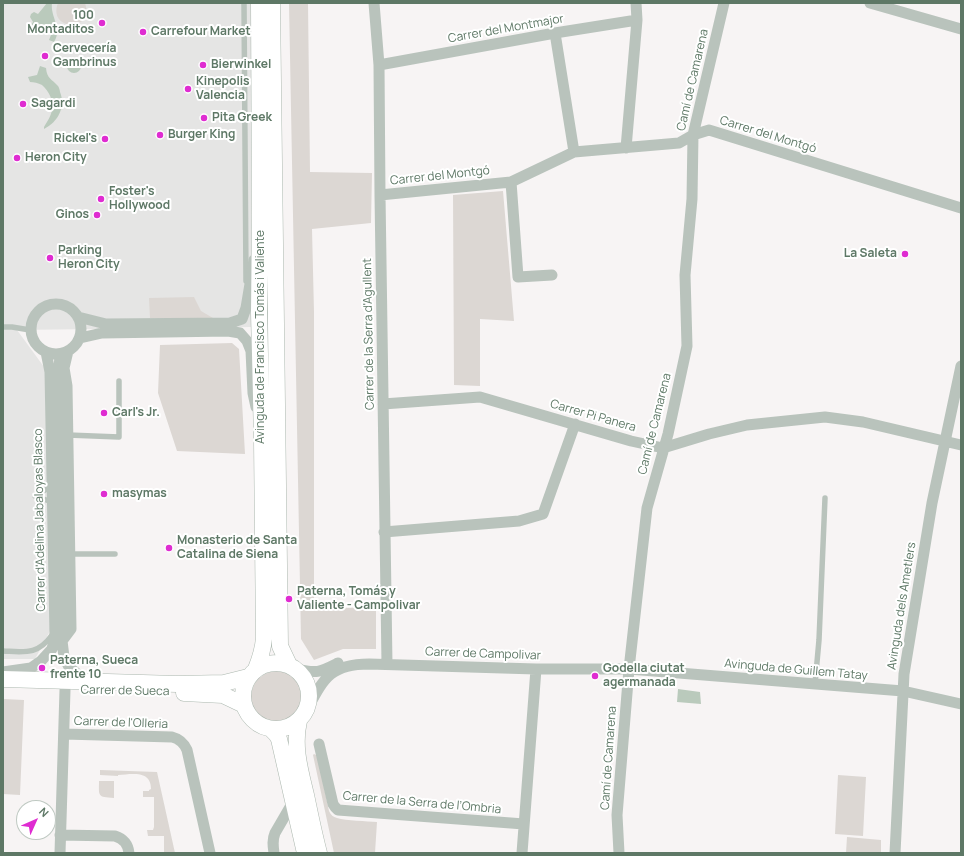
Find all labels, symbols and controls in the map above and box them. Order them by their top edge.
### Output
place label: 100 Montaditos [27,9,94,37]
street label: Carrer del Montmajor [447,12,565,46]
marker: 100 Montaditos [97,18,107,28]
place label: Carrefour Market [151,25,251,39]
marker: Carrefour Market [138,27,148,37]
street label: Camí de Camarena [674,28,712,132]
place label: Cervecería Gambrinus [53,42,117,70]
marker: Cervecería Gambrinus [40,51,50,61]
place label: Bierwinkel [211,58,271,72]
marker: Bierwinkel [198,60,208,70]
place label: Kinepolis Valencia [196,75,250,103]
marker: Kinepolis Valencia [183,84,193,94]
place label: Sagardi [31,97,76,111]
marker: Sagardi [18,99,28,109]
place label: Pita Greek [212,111,272,125]
marker: Pita Greek [199,113,209,123]
street label: Carrer del Montgó [718,113,818,157]
place label: Burger King [168,128,235,142]
marker: Burger King [155,130,165,140]
place label: Rickel's [54,132,97,146]
marker: Rickel's [100,134,110,144]
place label: Heron City [25,151,87,165]
marker: Heron City [12,153,22,163]
street label: Carrer del Montgó [389,164,491,188]
place label: Foster's Hollywood [109,185,170,213]
marker: Foster's Hollywood [96,194,106,204]
place label: Ginos [56,208,89,222]
marker: Ginos [92,210,102,220]
street label: Avinguda de Francisco Tomás i Valiente [254,230,268,444]
place label: Parking Heron City [58,244,120,272]
place label: La Saleta [844,247,897,261]
marker: La Saleta [900,249,910,259]
marker: Parking Heron City [45,253,55,263]
street label: Carrer de la Serra d'Agullent [360,258,378,410]
street label: Camí de Camarena [635,372,675,476]
street label: Carrer Pi Panera [548,397,638,435]
place label: Carl's Jr. [112,406,160,420]
marker: Carl's Jr. [99,408,109,418]
street label: Carrer d'Adelina Jabaloyas Blasco [31,428,49,612]
place label: masymas [112,487,167,501]
marker: masymas [99,489,109,499]
place label: Monasterio de Santa Catalina de Siena [177,534,297,562]
street label: Avinguda dels Ametlers [885,541,919,671]
marker: Monasterio de Santa Catalina de Siena [164,543,174,553]
place label: Paterna, Tomás y Valiente - Campolivar [297,585,420,613]
marker: Paterna, Tomás y Valiente - Campolivar [284,594,294,604]
street label: Carrer de Campolivar [425,645,541,663]
place label: Paterna, Sueca frente 10 [50,654,138,682]
street label: Avinguda de Guillem Tatay [724,657,868,683]
place label: Godella ciutat agermanada [603,662,685,690]
marker: Paterna, Sueca frente 10 [37,663,47,673]
marker: Godella ciutat agermanada [590,671,600,681]
street label: Carrer de Sueca [80,683,170,699]
street label: Camí de Camarena [598,706,620,810]
street label: Carrer de l'Olleria [74,714,168,732]
street label: Carrer de la Serra de l’Ombria [342,789,502,817]
north arrow [16,800,56,840]
text: N [36,804,52,820]

